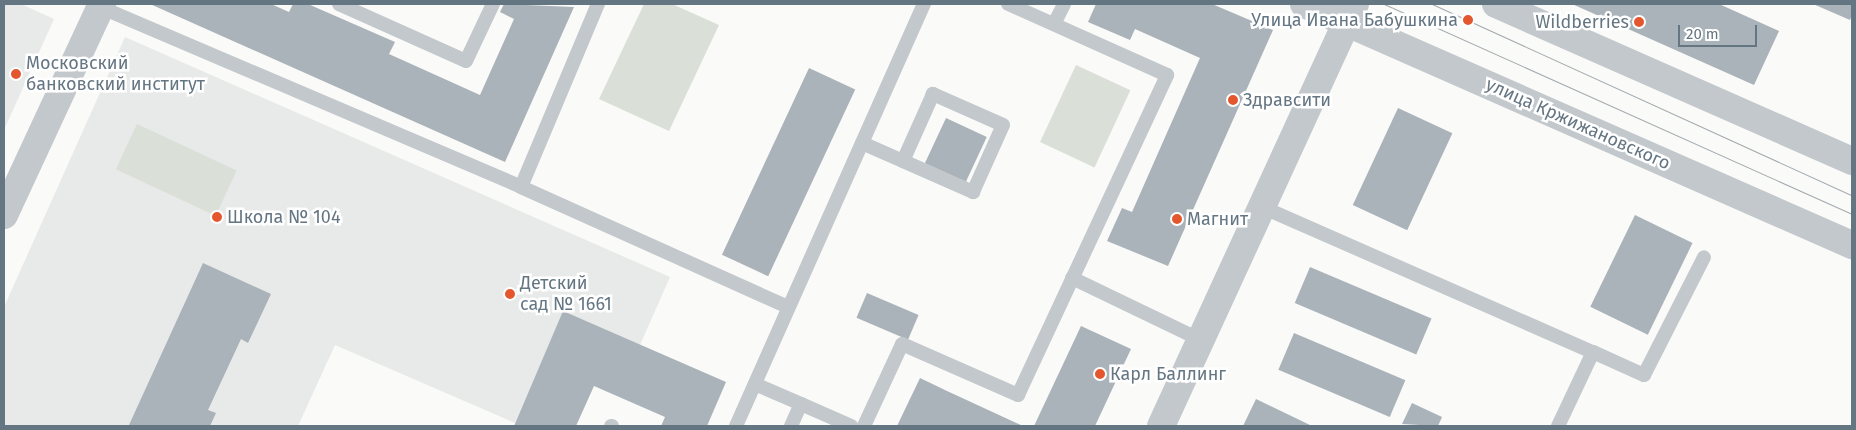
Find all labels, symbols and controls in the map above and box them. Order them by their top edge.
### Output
place label: Улица Ивана Бабушкина [1251,9,1458,31]
place label: Wildberries [1535,11,1629,33]
marker: Улица Ивана Бабушкина [1462,14,1474,26]
scale bar [1681,15,1760,47]
marker: Wildberries [1633,16,1645,28]
text: 20 m [1686,25,1719,43]
place label: Московский банковский институт [26,53,205,96]
marker: Московский банковский институт [10,68,22,80]
street label: улица Кржижановского [1482,74,1674,174]
place label: Здравсити [1243,89,1331,111]
marker: Здравсити [1227,94,1239,106]
place label: Школа № 104 [227,206,340,228]
place label: Магнит [1187,208,1248,230]
marker: Школа № 104 [211,211,223,223]
marker: Магнит [1171,213,1183,225]
place label: Детский сад № 1661 [520,273,612,316]
marker: Детский сад № 1661 [504,288,516,300]
place label: Карл Баллинг [1110,363,1226,385]
marker: Карл Баллинг [1094,368,1106,380]

